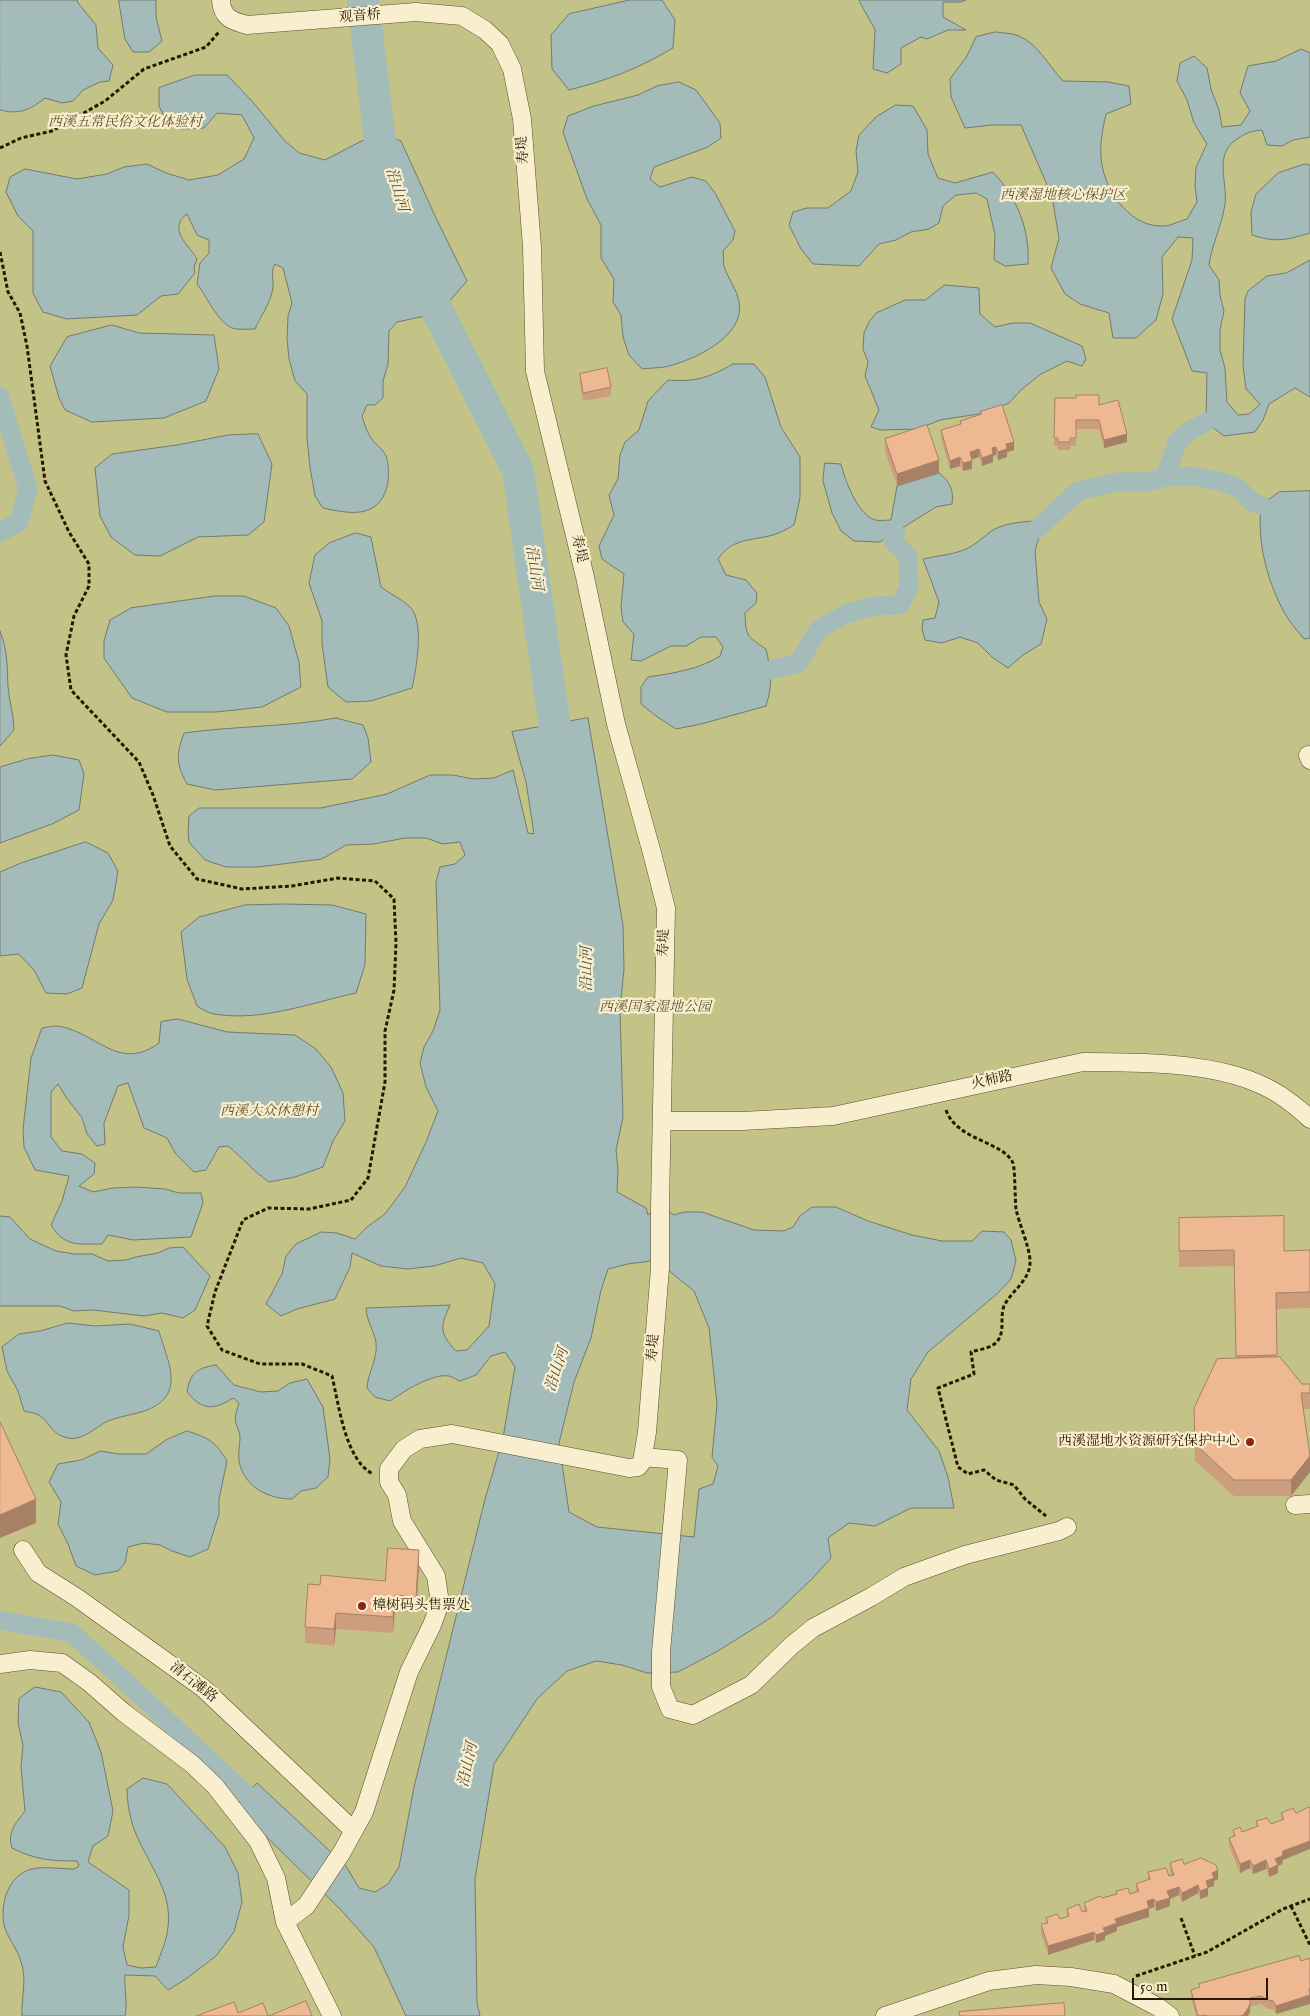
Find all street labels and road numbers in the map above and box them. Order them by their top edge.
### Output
street label: 观音桥 [338,7,382,27]
street label: 寿堤 [514,135,534,165]
street label: 寿堤 [566,533,590,565]
street label: 寿堤 [656,929,674,957]
street label: 火柿路 [970,1068,1014,1094]
street label: 寿堤 [644,1333,664,1363]
street label: 清石滩路 [166,1659,220,1707]

